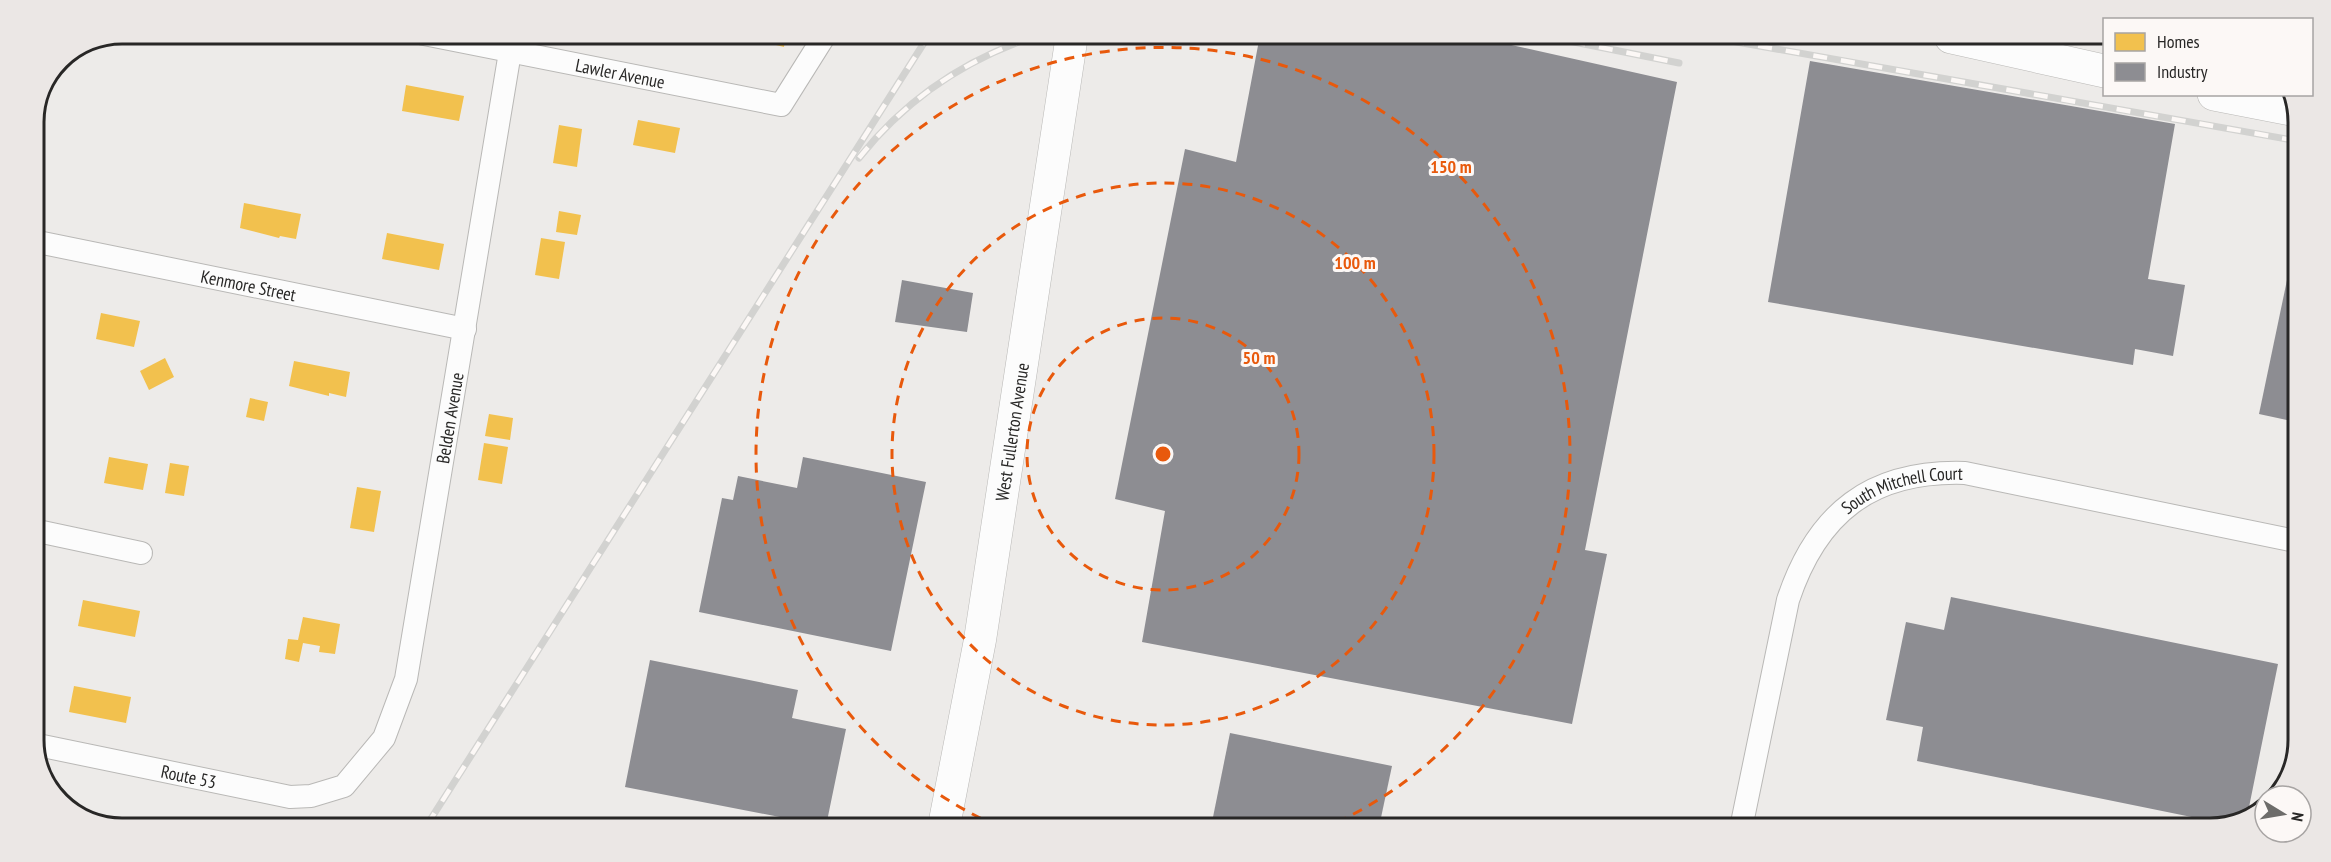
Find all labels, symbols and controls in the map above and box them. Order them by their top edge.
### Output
legend [2103,18,2313,96]
text: Homes [2157,30,2200,53]
street label: Lawler Avenue [574,53,667,93]
text: Industry [2157,60,2208,83]
text: 150 m [1430,155,1472,178]
text: 100 m [1334,251,1376,274]
street label: Kenmore Street [199,264,298,306]
text: 50 m [1243,346,1275,369]
street label: West Fullerton Avenue [990,361,1034,503]
street label: Belden Avenue [430,371,468,465]
centre of rings [1153,444,1173,464]
street label: South Mitchell Court [1836,461,1963,519]
street label: Route 53 [159,759,218,793]
north arrow [2253,784,2313,844]
text: N [2287,811,2308,823]

